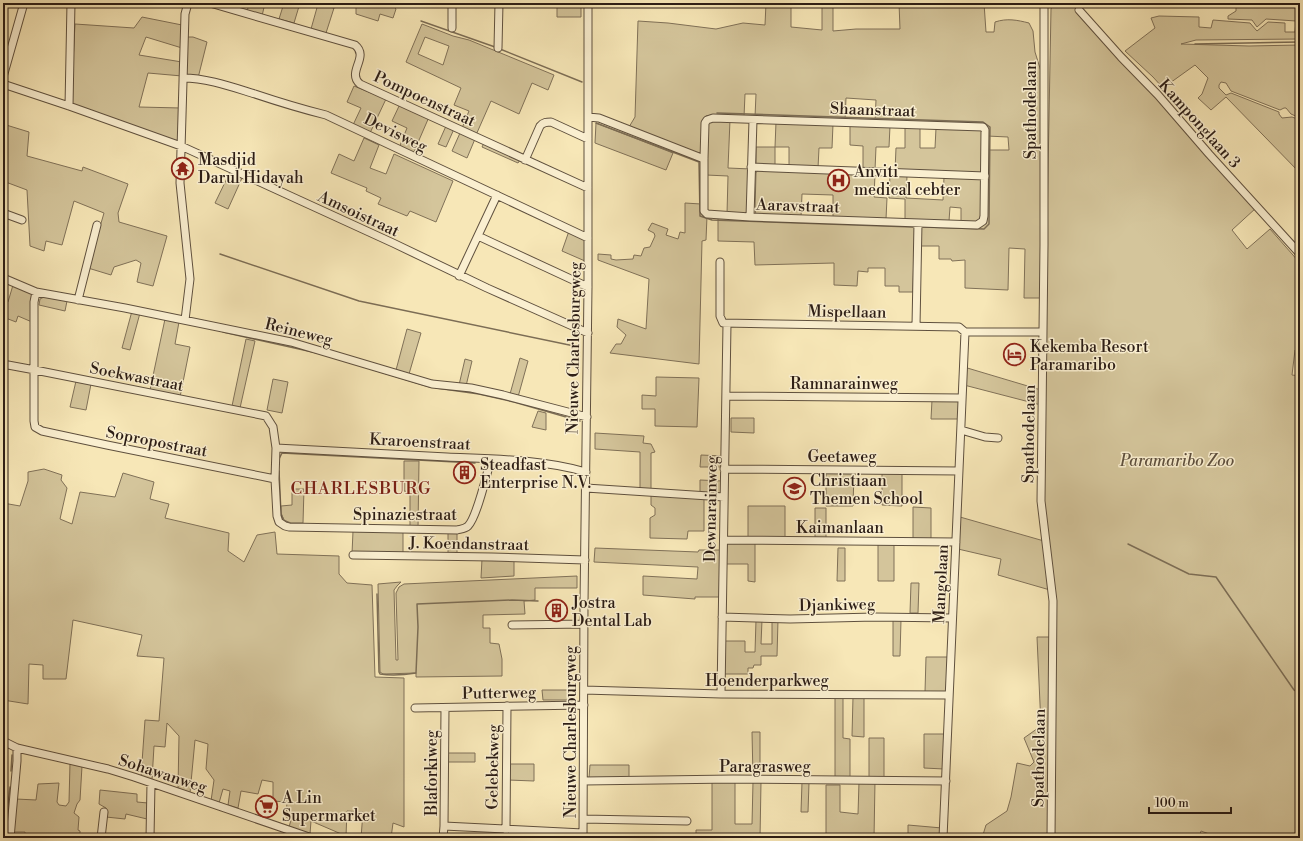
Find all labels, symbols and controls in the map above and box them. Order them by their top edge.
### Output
street label: Spathodelaan [1021,60,1041,159]
street label: Pompoenstraat [370,67,479,131]
street label: Kamponglaan 3 [1154,75,1245,172]
street label: Shaanstraat [830,99,917,122]
street label: Devisweg [360,109,431,157]
place label: Masdjid Darul Hidayah [198,150,304,188]
temple icon: Masdjid Darul Hidayah [170,155,196,181]
place label: Anviti medical cebter [853,162,961,200]
hospital icon: Anviti medical cebter [826,167,852,193]
street label: Amsoistraat [314,186,403,242]
street label: Aaravstraat [755,195,840,217]
street label: Nieuwe Charlesburgweg [562,261,586,434]
street label: Mispellaan [807,301,887,323]
street label: Reineweg [263,314,335,350]
place label: Kekemba Resort Paramaribo [1030,337,1149,375]
hotel icon: Kekemba Resort Paramaribo [1002,342,1028,368]
street label: Soekwastraat [88,358,186,396]
street label: Ramnarainweg [790,374,899,394]
street label: Spathodelaan [1018,384,1040,483]
street label: Sopropostraat [104,422,210,462]
street label: Kraroenstraat [369,429,471,455]
street label: Geetaweg [807,447,877,467]
park label: Paramaribo Zoo [1119,451,1234,471]
place label: Steadfast Enterprise N.V. [480,455,591,493]
street label: Dewnarainweg [700,455,722,562]
building icon: Steadfast Enterprise N.V. [452,460,478,486]
place label: Christiaan Themen School [810,471,923,509]
school or university icon: Christiaan Themen School [782,476,808,502]
district label: CHARLESBURG [291,478,431,500]
street label: Spinaziestraat [353,505,457,525]
street label: Kaimanlaan [796,518,884,538]
street label: J. Koendanstraat [408,533,530,555]
street label: Mangolaan [929,543,953,624]
place label: Jostra Dental Lab [571,593,652,631]
street label: Djankiweg [799,594,876,616]
building icon: Jostra Dental Lab [544,598,570,624]
street label: Nieuwe Charlesburgweg [561,645,581,818]
street label: Hoenderparkweg [705,671,830,691]
street label: Putterweg [462,682,537,704]
street label: Spathodelaan [1028,708,1050,807]
street label: Gelebekweg [482,723,504,810]
street label: Blaforkiweg [422,729,442,817]
street label: Sohawanweg [116,750,210,798]
street label: Paragrasweg [719,757,811,777]
place label: A Lin Supermarket [281,788,376,826]
scale bar [1149,789,1231,815]
supermarket icon: A Lin Supermarket [253,793,279,819]
text: 100 m [1155,796,1189,811]

